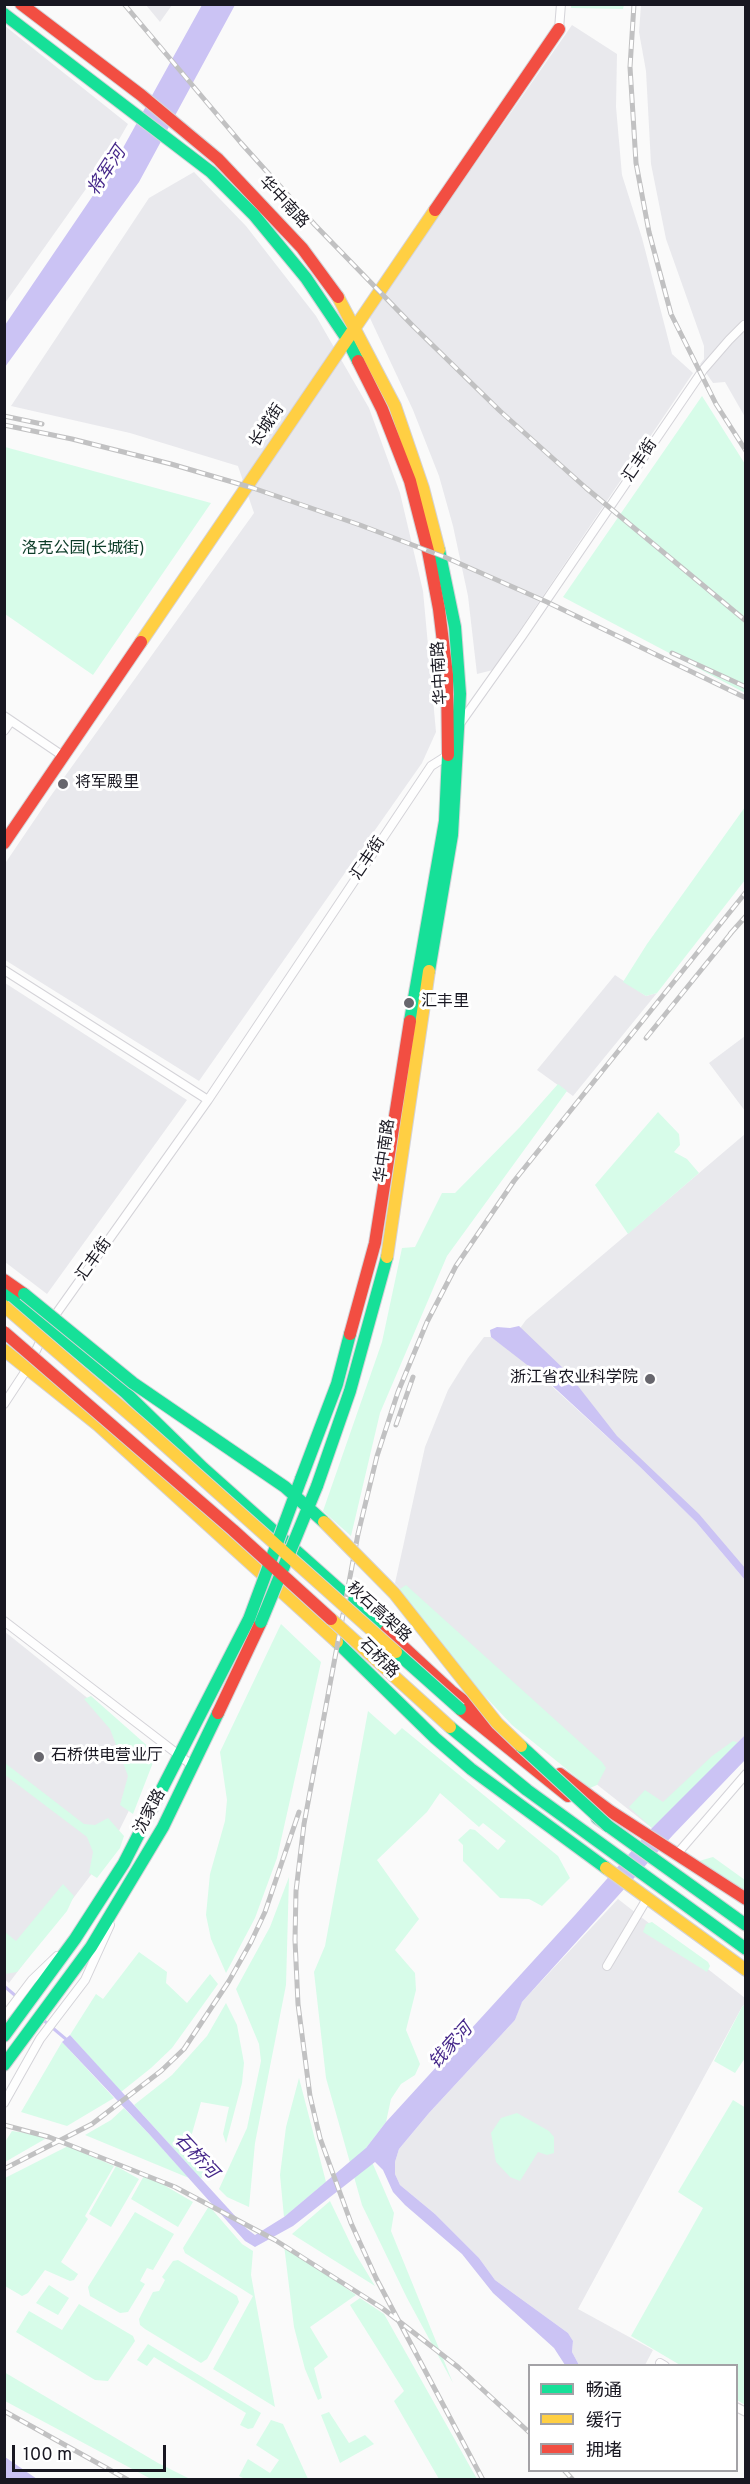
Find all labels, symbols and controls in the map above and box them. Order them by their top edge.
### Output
water label: 将军河 [84,143,132,201]
street label: 华中南路 [254,173,312,233]
street label: 长城街 [247,401,289,451]
street label: 汇丰街 [620,436,662,486]
park label: 洛克公园(长城街) [22,540,144,560]
street label: 华中南路 [430,641,452,705]
place label: 将军殿里 [75,774,139,794]
marker: 将军殿里 [56,777,70,791]
street label: 汇丰街 [348,834,390,884]
place label: 汇丰里 [421,993,469,1013]
marker: 汇丰里 [402,996,416,1010]
street label: 华中南路 [372,1118,400,1184]
street label: 汇丰街 [73,1235,117,1285]
place label: 浙江省农业科学院 [510,1369,638,1389]
marker: 浙江省农业科学院 [643,1372,657,1386]
street label: 秋石高架路 [342,1579,414,1647]
street label: 石桥路 [354,1635,402,1683]
place label: 石桥供电营业厅 [51,1747,163,1767]
marker: 石桥供电营业厅 [32,1750,46,1764]
street label: 沈家路 [131,1786,171,1838]
water label: 钱家河 [426,2020,478,2074]
water label: 石桥河 [169,2130,221,2184]
legend [528,2364,738,2472]
text: 畅通 [586,2380,622,2403]
text: 缓行 [586,2410,622,2433]
scale bar [15,2433,170,2471]
text: 拥堵 [586,2440,622,2463]
text: 100 m [23,2444,72,2467]

